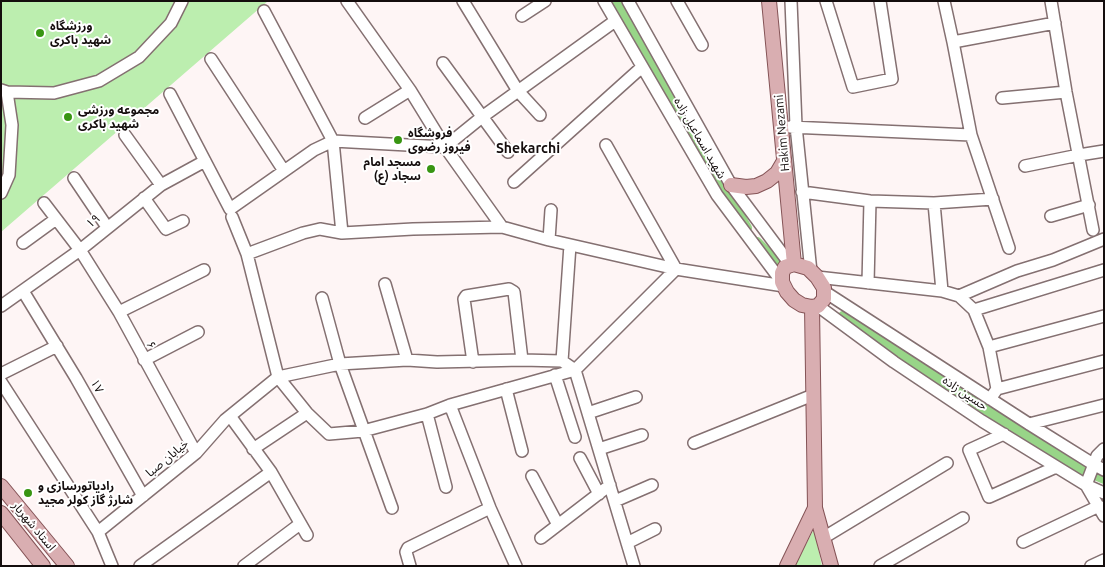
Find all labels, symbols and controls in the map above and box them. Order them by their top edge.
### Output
place label: ورزشگاه شهید باکری [50,19,111,47]
marker: ورزشگاه شهید باکری [34,27,46,39]
street label: Hakim Nezami [771,94,793,172]
street label: شهید اسماعیل زاده [671,95,729,181]
place label: مجموعه ورزشی شهید باکری [78,103,159,131]
marker: مجموعه ورزشی شهید باکری [62,111,74,123]
place label: فروشگاه فیروز رضوی [408,126,470,154]
marker: فروشگاه فیروز رضوی [392,134,404,146]
district label: Shekarchi [496,140,560,156]
place label: مسجد امام سجاد (ع) [364,155,421,183]
marker: مسجد امام سجاد (ع) [425,163,437,175]
street label: ۱۹ [83,211,103,231]
street label: ۶ [143,339,159,351]
street label: حسین زاده [940,373,990,413]
street label: ۱۷ [87,377,107,395]
street label: خیابان صبا [143,436,191,480]
place label: رادیاتورسازی و شارژ گاز کولر مجید [38,479,133,507]
marker: رادیاتورسازی و شارژ گاز کولر مجید [22,487,34,499]
street label: استاد شهریار [9,498,59,554]

